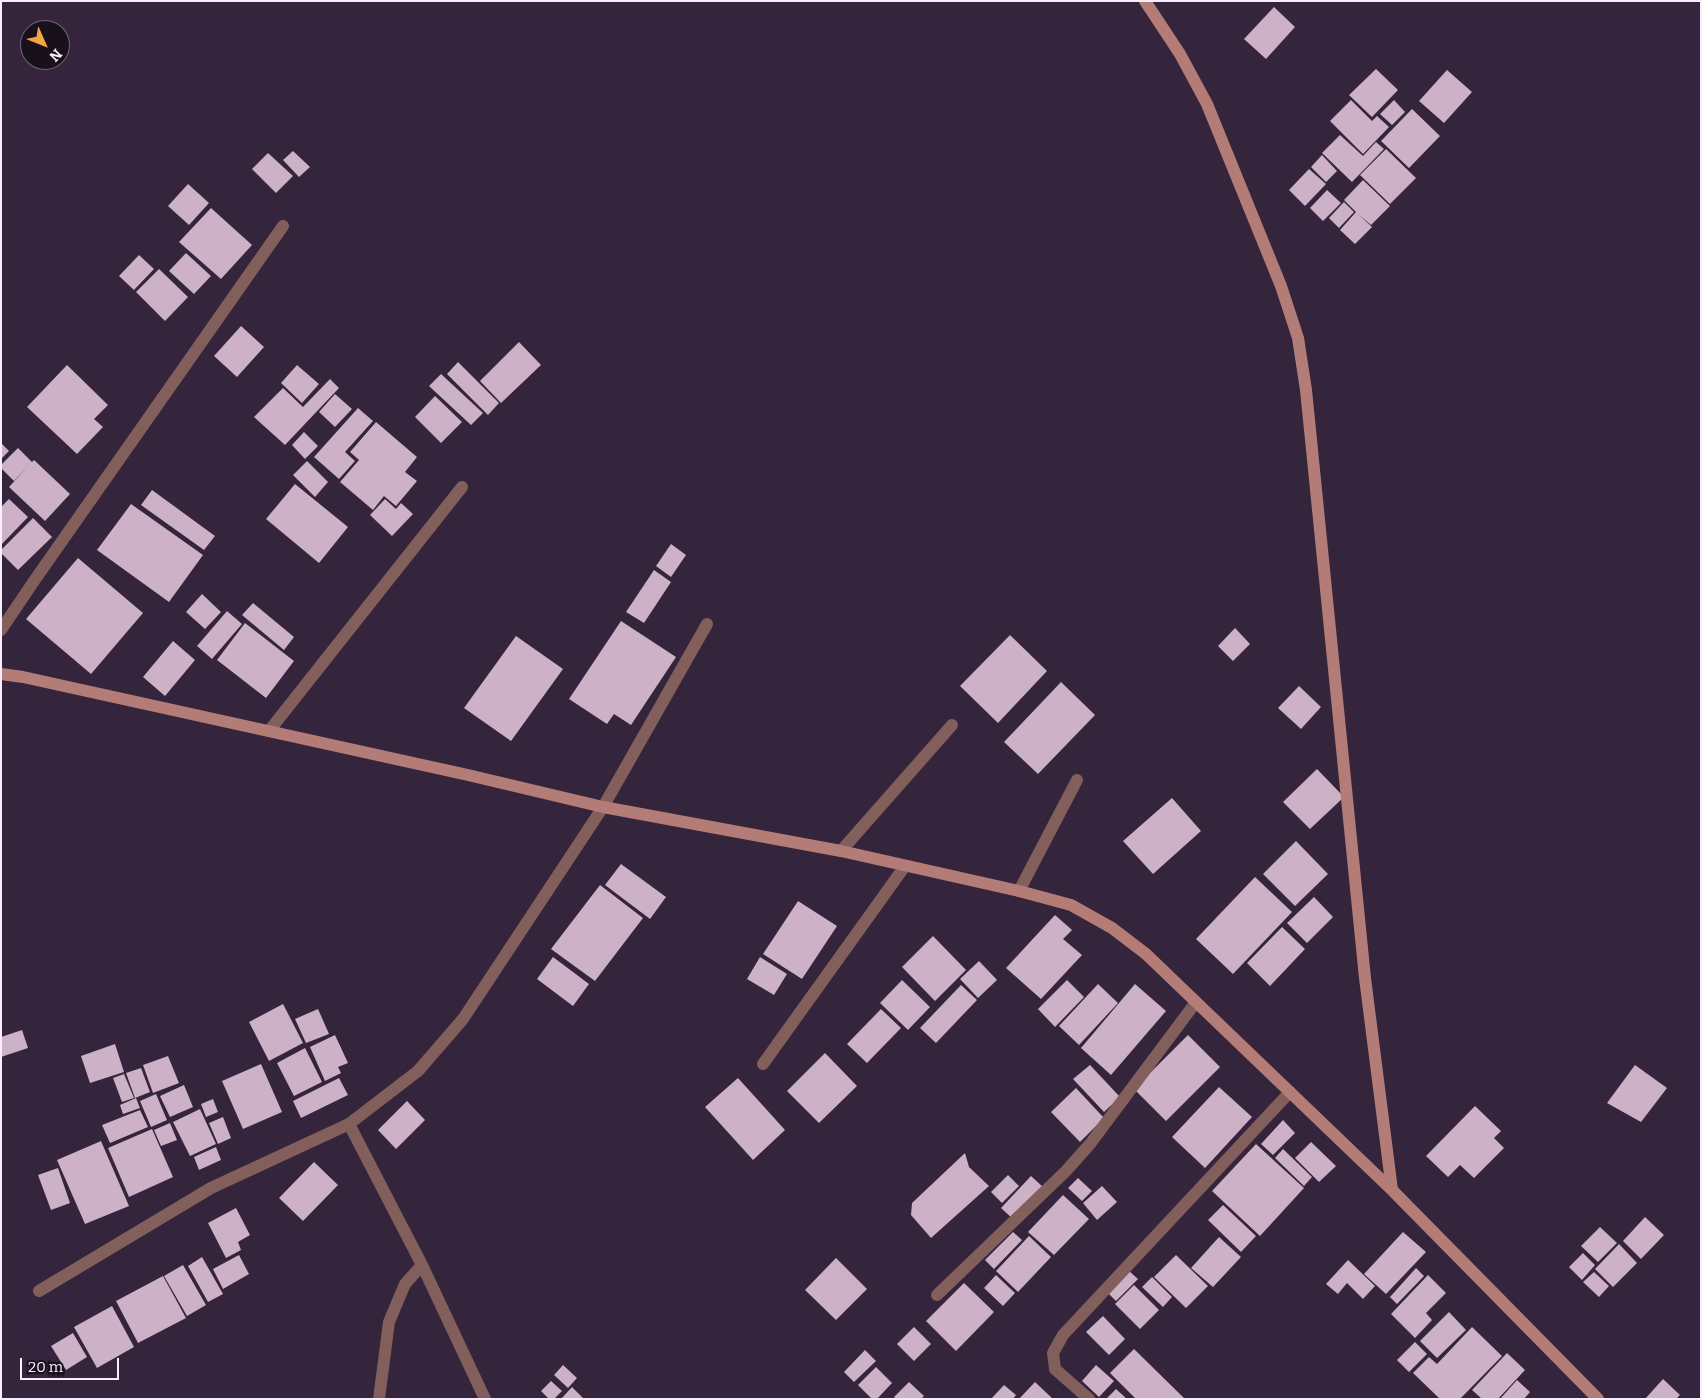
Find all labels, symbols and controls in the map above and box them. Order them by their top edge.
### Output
north arrow [20,20,70,70]
text: N [46,45,65,65]
scale bar [22,1348,121,1380]
text: 20 m [28,1358,63,1376]

